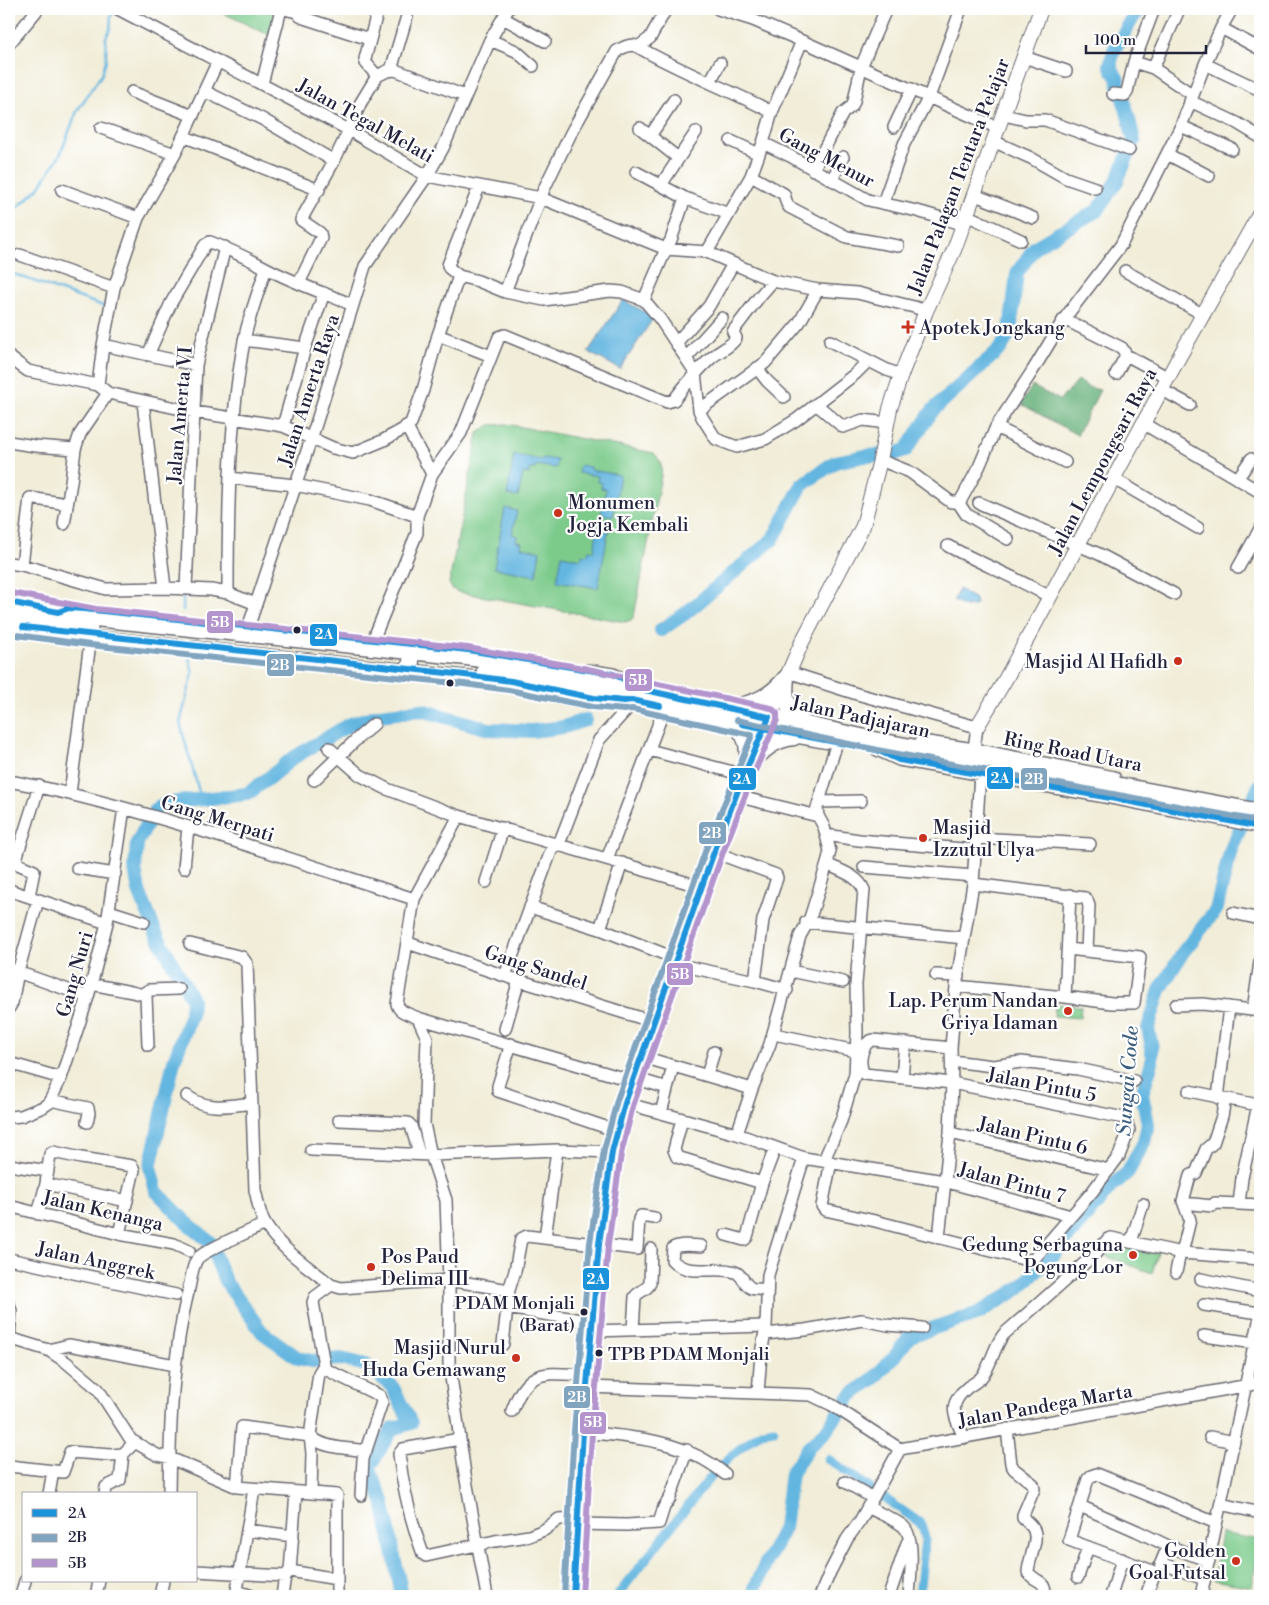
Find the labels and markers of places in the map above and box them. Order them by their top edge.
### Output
place label: Apotek Jongkang [918,316,1065,340]
marker: Apotek Jongkang [901,320,915,334]
place label: Monumen Jogja Kembali [567,491,689,537]
marker: Monumen Jogja Kembali [552,507,564,519]
unlabelled marker [292,625,302,635]
place label: Masjid Al Hafidh [1025,650,1168,674]
marker: Masjid Al Hafidh [1172,655,1184,667]
unlabelled marker [445,678,455,688]
place label: Masjid Izzutul Ulya [933,816,1035,862]
marker: Masjid Izzutul Ulya [917,832,929,844]
place label: Lap. Perum Nandan Griya Idaman [889,989,1058,1035]
marker: Lap. Perum Nandan Griya Idaman [1062,1005,1074,1017]
place label: Gedung Serbaguna Pogung Lor [962,1233,1123,1279]
place label: Pos Paud Delima III [381,1245,469,1291]
marker: Gedung Serbaguna Pogung Lor [1127,1249,1139,1261]
marker: Pos Paud Delima III [365,1261,377,1273]
place label: PDAM Monjali (Barat) [455,1292,575,1337]
marker: PDAM Monjali (Barat) [579,1307,589,1317]
place label: Masjid Nurul Huda Gemawang [362,1336,506,1382]
place label: TPB PDAM Monjali [608,1343,770,1366]
marker: TPB PDAM Monjali [594,1348,604,1358]
marker: Masjid Nurul Huda Gemawang [510,1352,522,1364]
place label: Golden Goal Futsal [1129,1539,1226,1585]
marker: Golden Goal Futsal [1230,1555,1242,1567]

